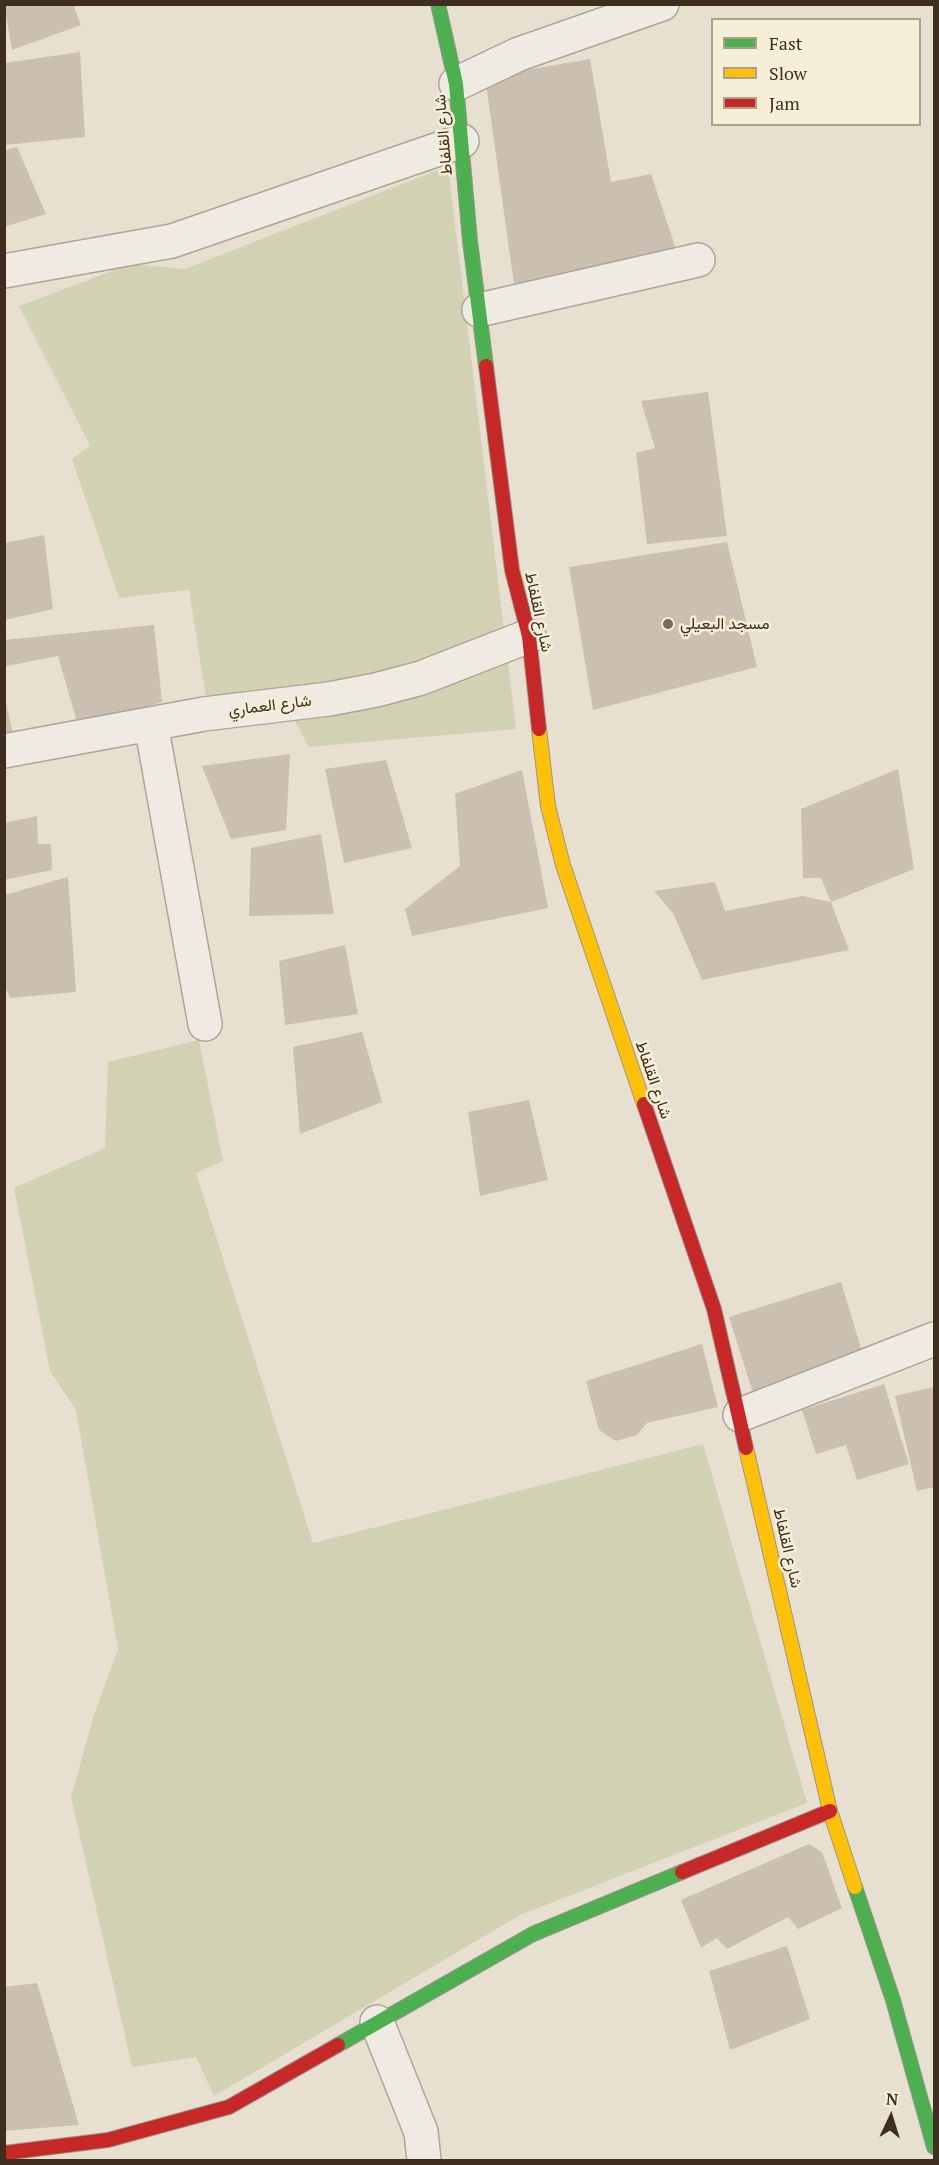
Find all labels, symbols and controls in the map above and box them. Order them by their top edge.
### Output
legend [711,18,921,126]
text: Fast [769,31,802,55]
text: Slow [769,61,807,85]
text: Jam [769,91,800,115]
street label: شارع القلفاط [431,94,457,176]
street label: شارع القلفاط [520,570,556,654]
place label: مسجد البعيلي [680,614,770,634]
marker: مسجد البعيلي [661,617,675,631]
street label: شارع العماري [227,691,313,721]
street label: شارع القلفاط [631,1038,675,1122]
street label: شارع القلفاط [768,1506,806,1590]
north arrow [861,2087,921,2147]
text: N [885,2088,899,2110]

